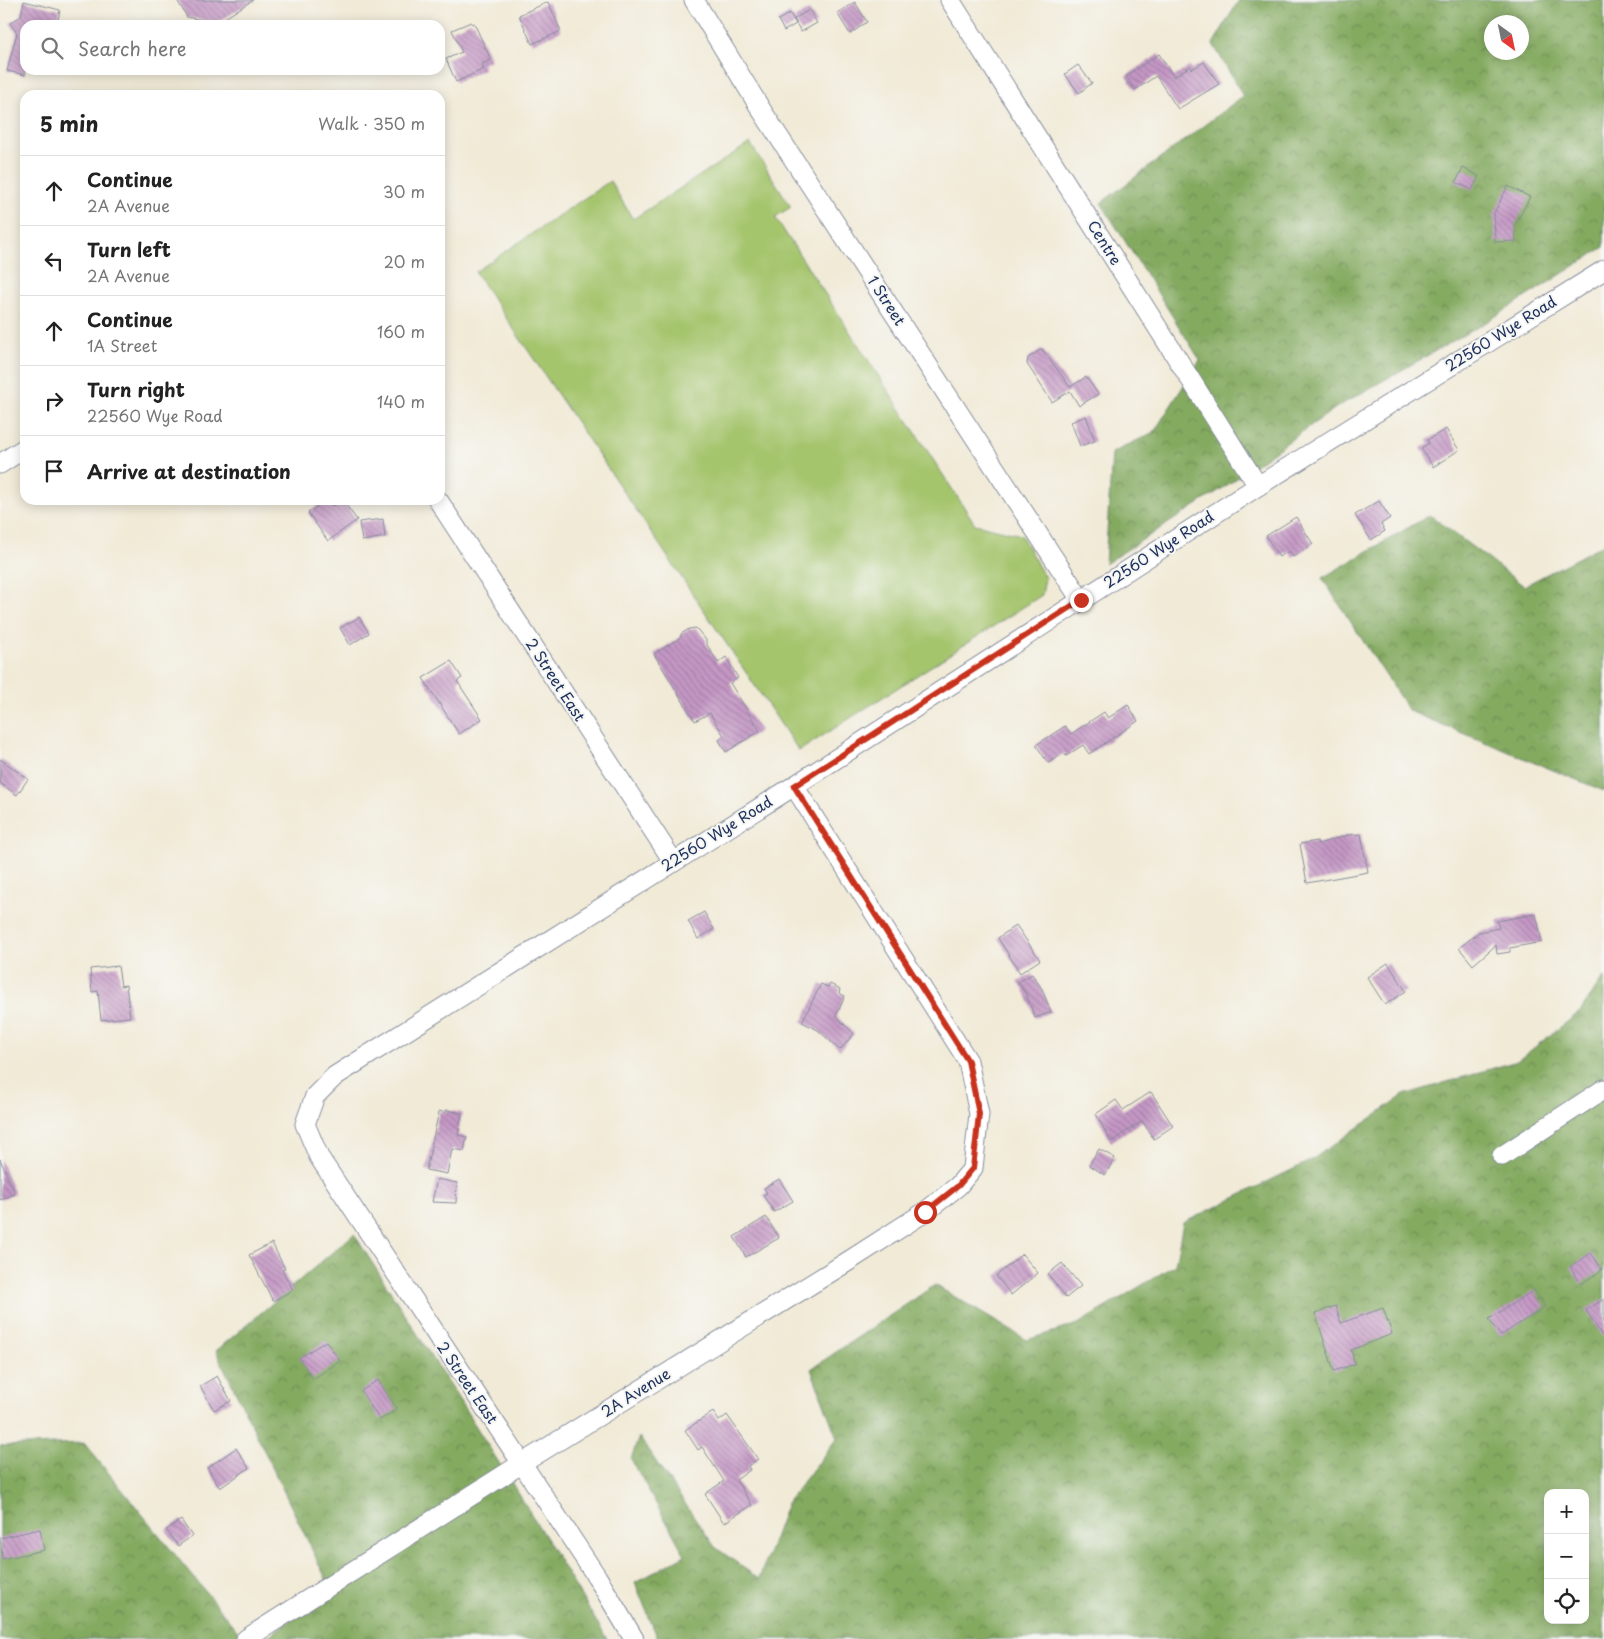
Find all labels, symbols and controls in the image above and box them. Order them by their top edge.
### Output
north arrow [1484,15,1529,60]
search box [20,20,445,75]
icon: search [38,34,66,62]
text: Search here [78,34,187,62]
text: 5 min [40,107,98,139]
text: Walk · 350 m [318,111,425,135]
text: Continue [87,165,173,193]
icon: ahead [40,177,68,205]
text: 30 m [383,179,425,203]
text: 2A Avenue [87,193,170,217]
street label: Centre [1082,215,1128,269]
text: Turn left [87,235,171,263]
icon: left [40,247,68,275]
text: 20 m [384,249,425,273]
text: 2A Avenue [87,263,170,287]
street label: 1 Street [863,271,912,330]
street label: 22560 Wye Road [1440,289,1560,376]
text: Continue [87,305,173,333]
icon: ahead [40,317,68,345]
text: 160 m [377,319,425,343]
text: 1A Street [87,333,157,357]
text: Turn right [87,375,185,403]
icon: right [40,387,68,415]
text: 140 m [377,389,425,413]
text: 22560 Wye Road [87,403,223,427]
icon: arrive [40,457,68,485]
text: Arrive at destination [87,457,291,485]
street label: 22560 Wye Road [1099,504,1218,593]
route end [1070,589,1093,612]
street label: 2 Street East [521,633,592,725]
street label: 22560 Wye Road [656,789,776,876]
route start [914,1201,937,1224]
street label: 2 Street East [432,1336,504,1428]
street label: 2A Avenue [596,1361,674,1422]
map controls [1544,1489,1589,1624]
button: + [1544,1489,1589,1534]
button: − [1544,1534,1589,1579]
button: locate [1544,1579,1589,1624]

